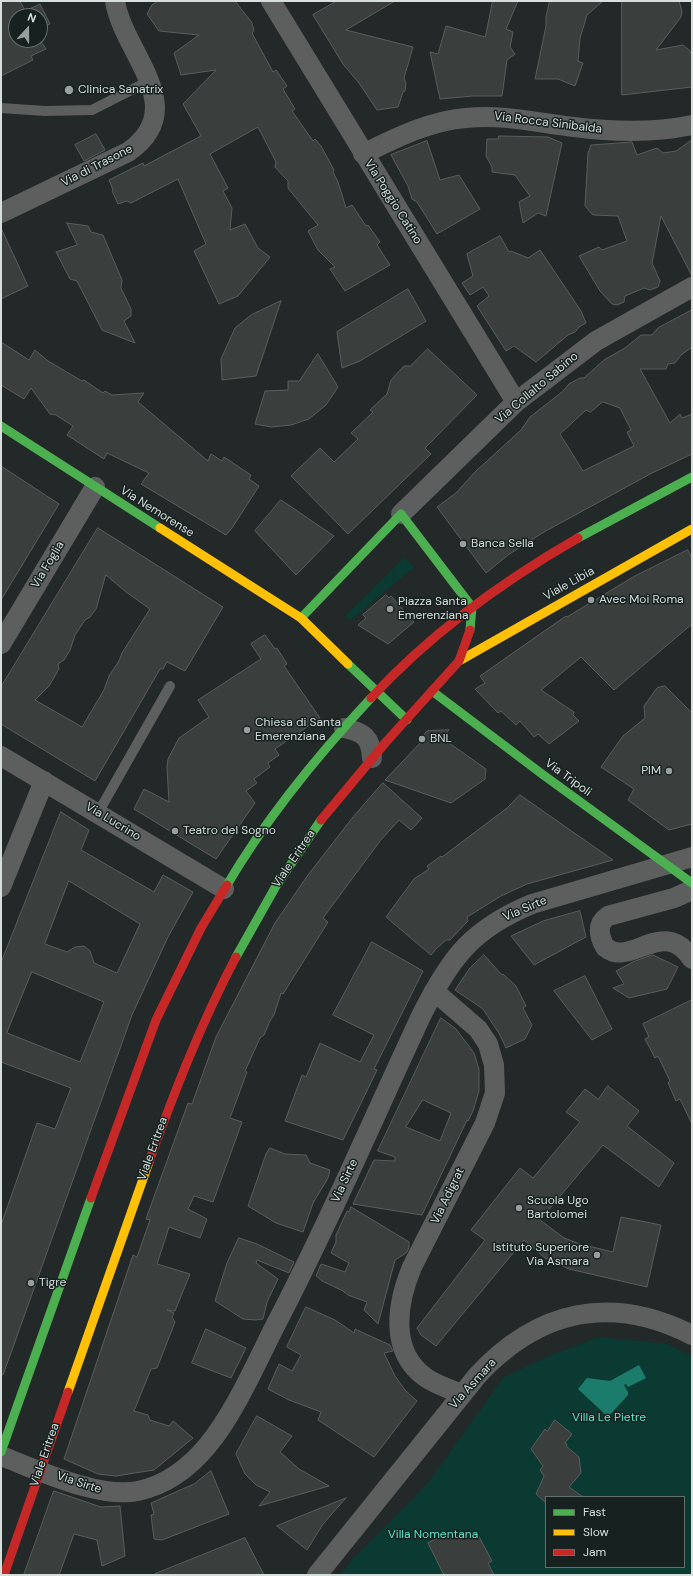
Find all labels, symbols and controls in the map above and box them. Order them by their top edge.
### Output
north arrow [8,8,48,48]
text: N [26,10,38,26]
place label: Clinica Sanatrix [78,83,163,97]
marker: Clinica Sanatrix [63,84,75,96]
street label: Via Rocca Sinibalda [493,109,603,137]
street label: Via di Trasone [59,142,135,190]
street label: Via Poggio Catino [361,157,425,247]
street label: Via Collalto Sabino [493,349,581,427]
street label: Via Nemorense [117,484,197,540]
place label: Banca Sella [471,537,534,551]
street label: Via Foglia [28,539,68,591]
marker: Banca Sella [458,539,468,549]
street label: Viale Libia [541,564,597,604]
place label: Avec Moi Roma [599,593,684,607]
place label: Piazza Santa Emerenziana [398,595,469,623]
marker: Avec Moi Roma [586,595,596,605]
marker: Piazza Santa Emerenziana [385,604,395,614]
place label: Chiesa di Santa Emerenziana [255,716,341,744]
marker: Chiesa di Santa Emerenziana [242,725,252,735]
place label: BNL [430,732,452,746]
marker: BNL [417,734,427,744]
street label: Via Tripoli [542,756,594,800]
place label: PIM [641,764,661,778]
marker: PIM [664,766,674,776]
street label: Via Lucrino [83,800,143,844]
place label: Teatro del Sogno [183,824,276,838]
marker: Teatro del Sogno [170,826,180,836]
street label: Viale Eritrea [269,827,319,891]
street label: Via Sirte [501,893,549,925]
street label: Viale Eritrea [135,1115,171,1183]
street label: Via Sirte [329,1157,361,1205]
street label: Via Adigrat [428,1165,468,1227]
place label: Scuola Ugo Bartolomei [527,1194,589,1222]
marker: Scuola Ugo Bartolomei [514,1203,524,1213]
place label: Istituto Superiore Via Asmara [493,1241,589,1269]
marker: Istituto Superiore Via Asmara [592,1250,602,1260]
place label: Tigre [39,1276,66,1290]
marker: Tigre [26,1278,36,1288]
street label: Via Asmara [447,1356,499,1412]
park label: Villa Le Pietre [572,1411,646,1425]
street label: Viale Eritrea [27,1421,63,1489]
street label: Via Sirte [55,1469,103,1497]
legend [545,1496,685,1568]
text: Fast [583,1504,606,1520]
text: Slow [583,1524,609,1540]
park label: Villa Nomentana [388,1528,478,1542]
text: Jam [583,1544,606,1560]

